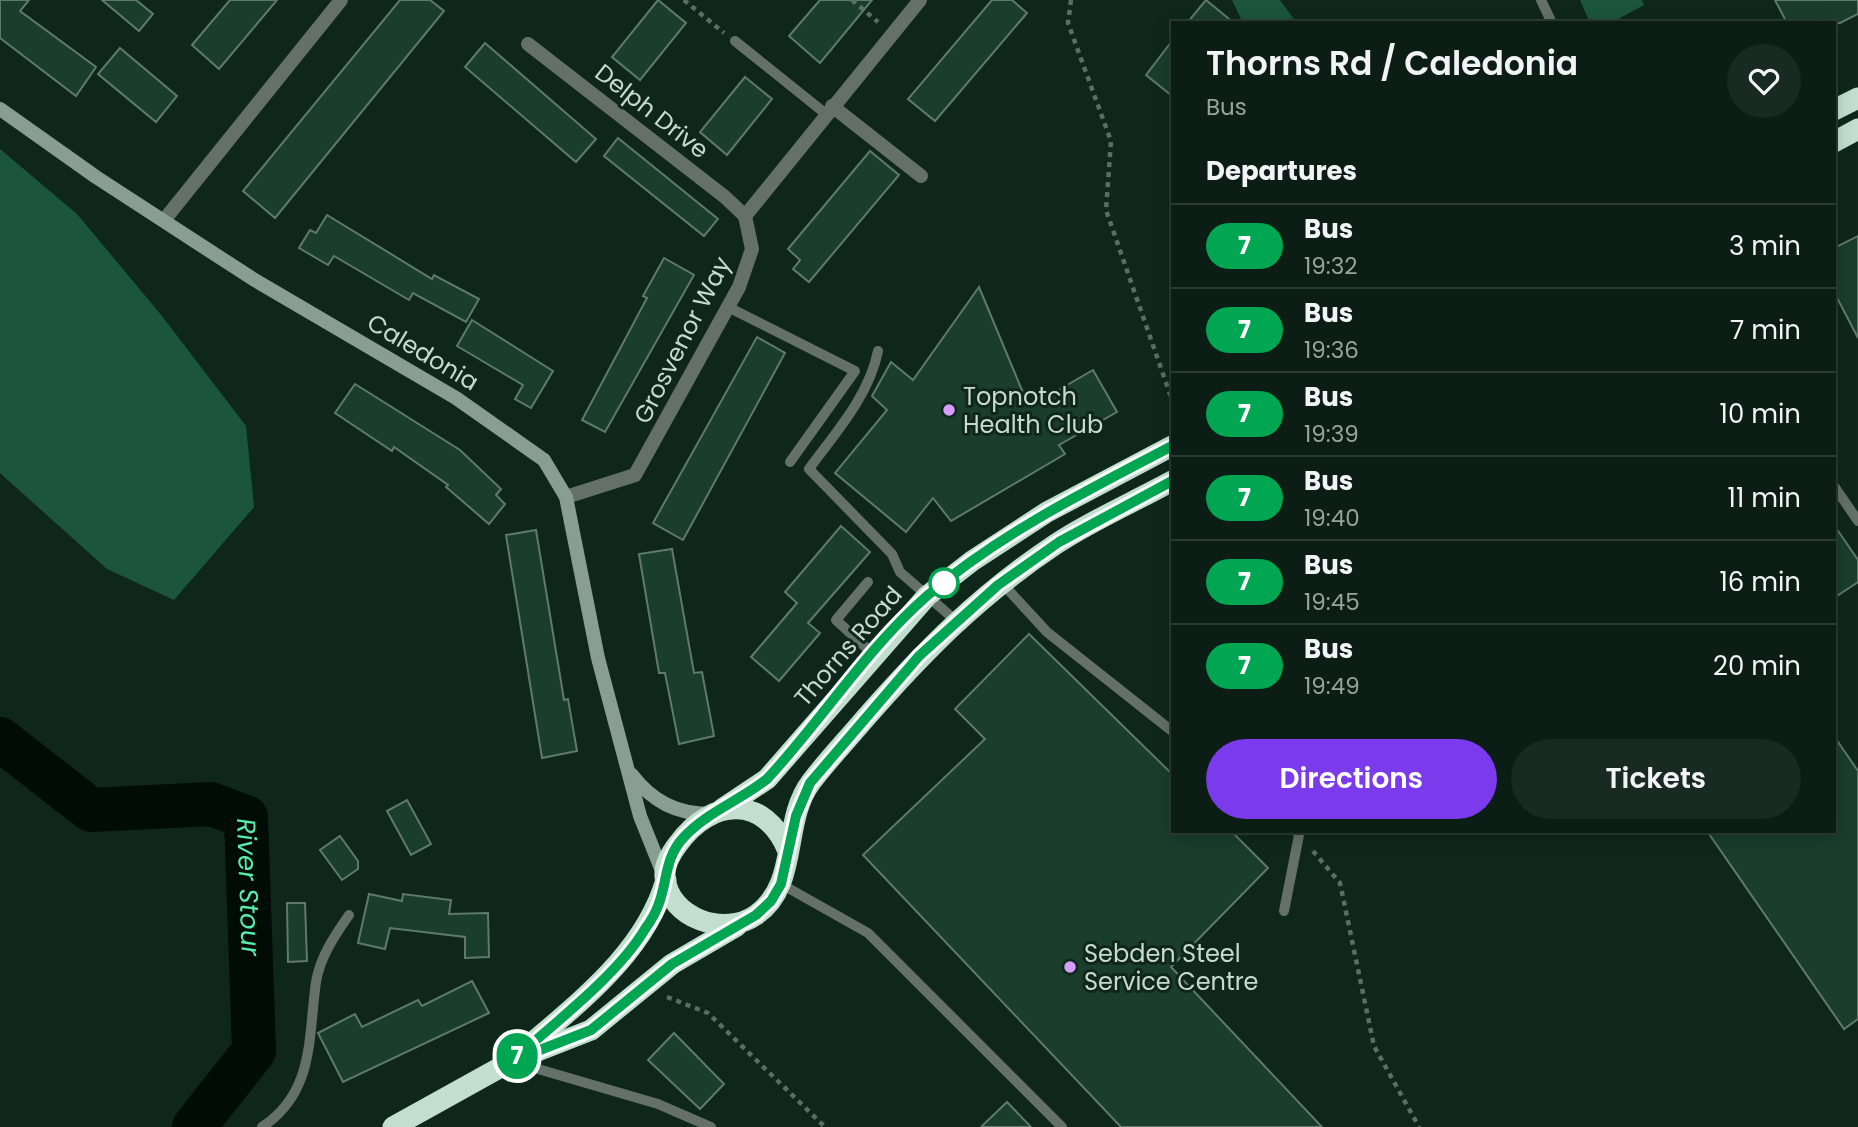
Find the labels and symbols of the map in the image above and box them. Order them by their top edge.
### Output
street label: Delph Drive [588,56,716,166]
street label: Grosvenor Way [626,251,738,429]
street label: Caledonia [361,306,485,398]
place label: Topnotch Health Club [963,380,1103,441]
marker: Topnotch Health Club [941,402,957,418]
unlabelled marker [929,568,959,598]
street label: Thorns Road [787,579,909,713]
water label: River Stour [228,817,269,958]
place label: Sebden Steel Service Centre [1084,937,1258,998]
marker: Sebden Steel Service Centre [1062,959,1078,975]
line badge: 7 [494,1033,540,1079]

